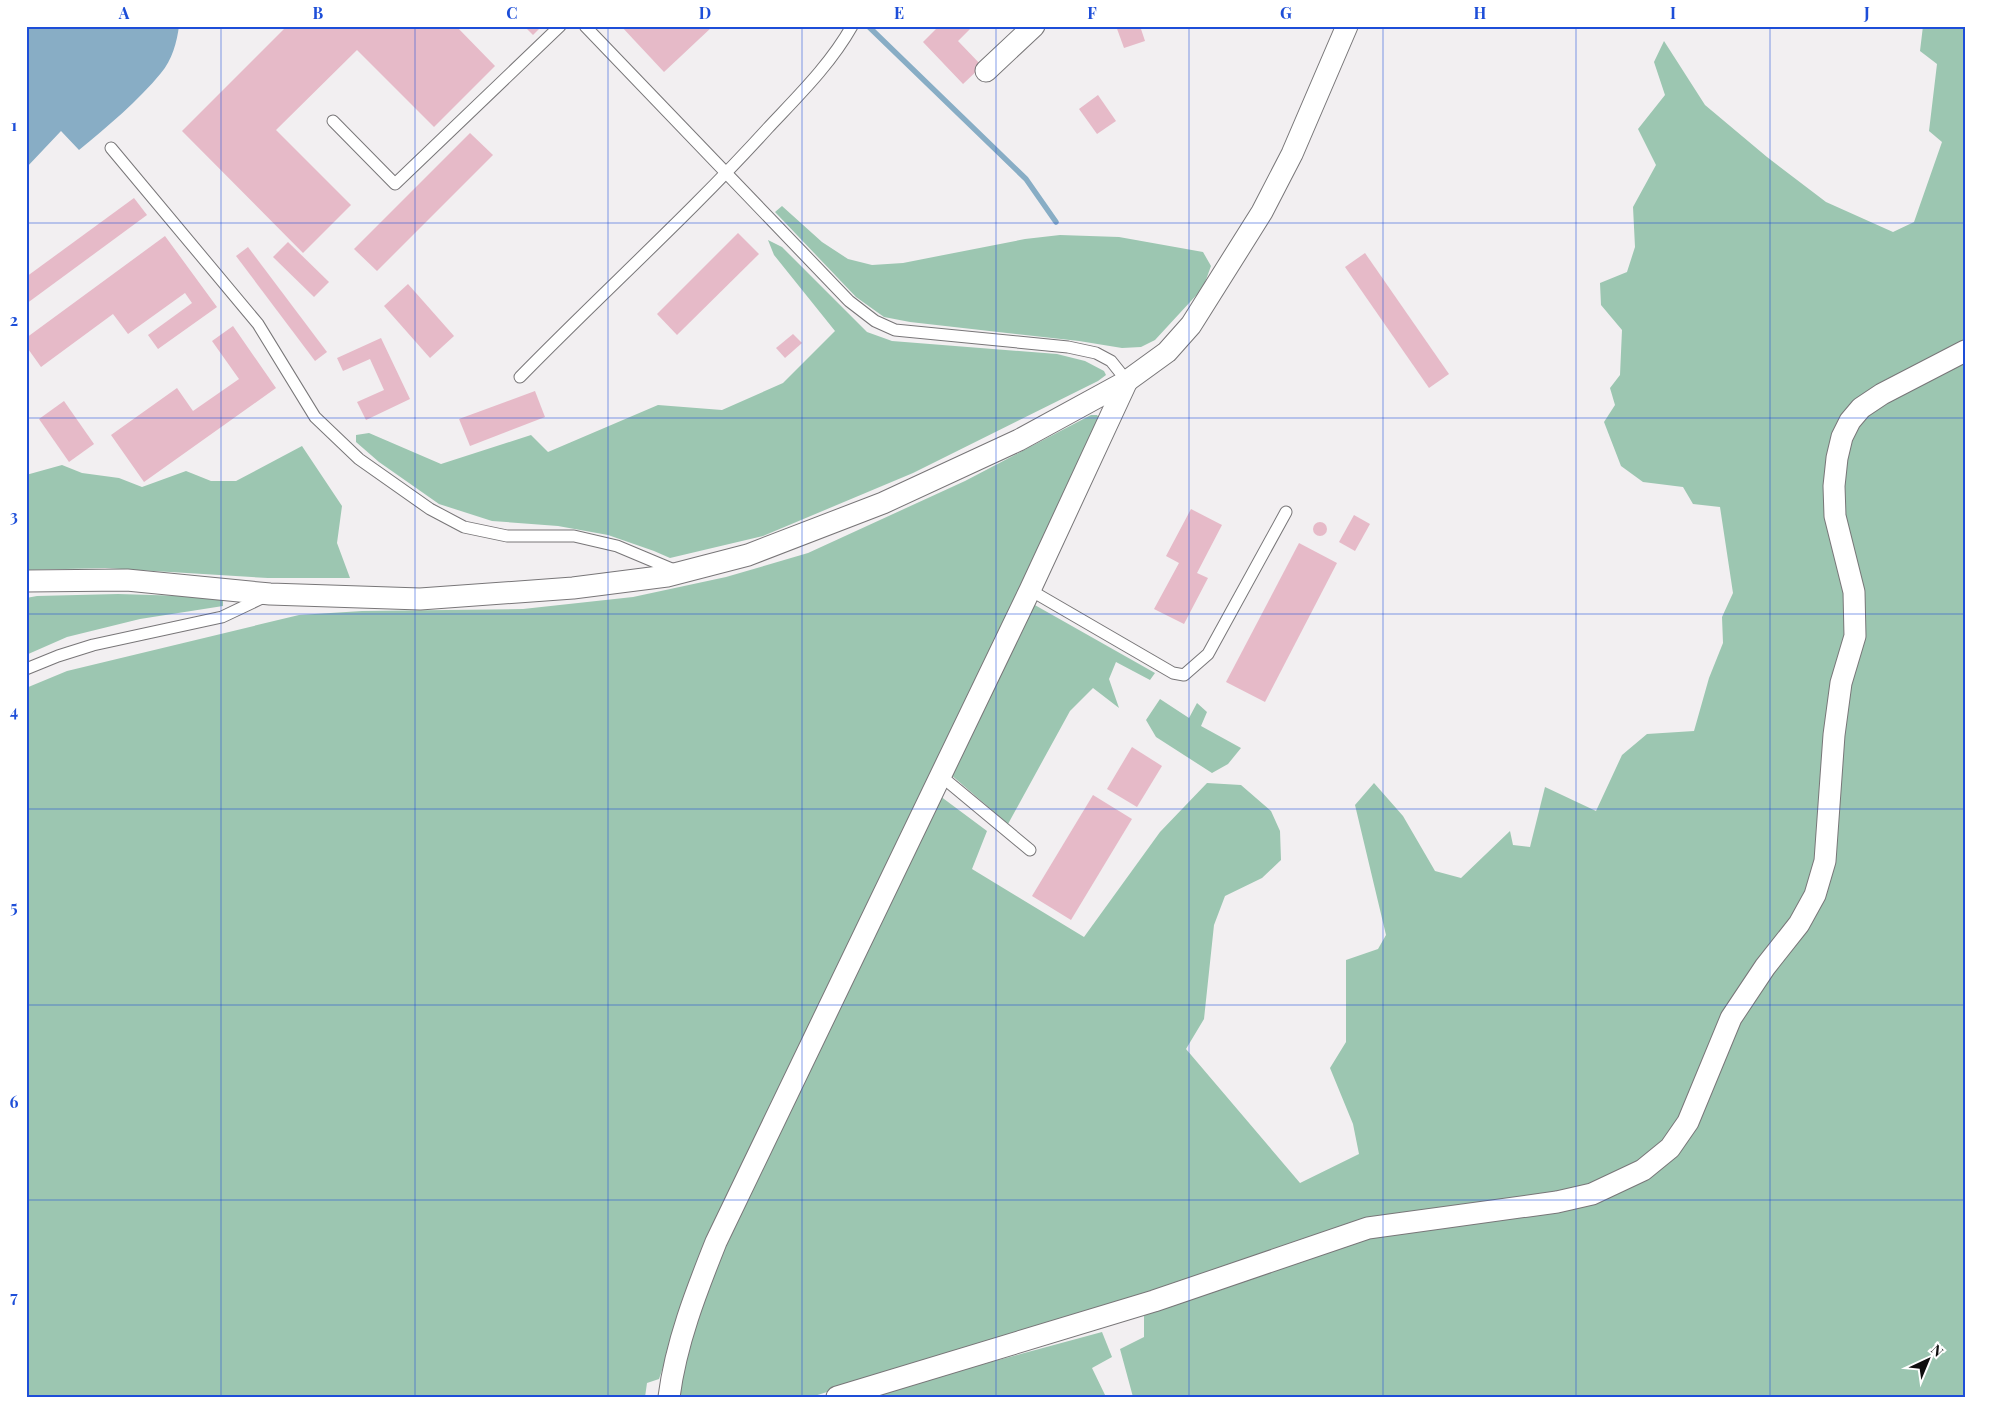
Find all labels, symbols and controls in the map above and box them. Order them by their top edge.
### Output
text: A [118,2,130,23]
text: B [313,2,324,23]
text: C [506,2,518,23]
text: D [699,2,711,23]
text: E [894,2,904,23]
text: F [1087,2,1097,23]
text: G [1280,2,1292,23]
text: H [1474,2,1487,23]
text: I [1670,2,1676,23]
text: J [1863,2,1870,23]
text: 1 [11,114,17,135]
text: 2 [10,309,18,330]
text: 3 [10,505,18,526]
text: 4 [10,700,18,721]
text: 5 [10,896,18,917]
text: 6 [10,1091,19,1112]
text: 7 [10,1286,18,1307]
north arrow [1904,1336,1954,1386]
text: N [1927,1340,1948,1361]

